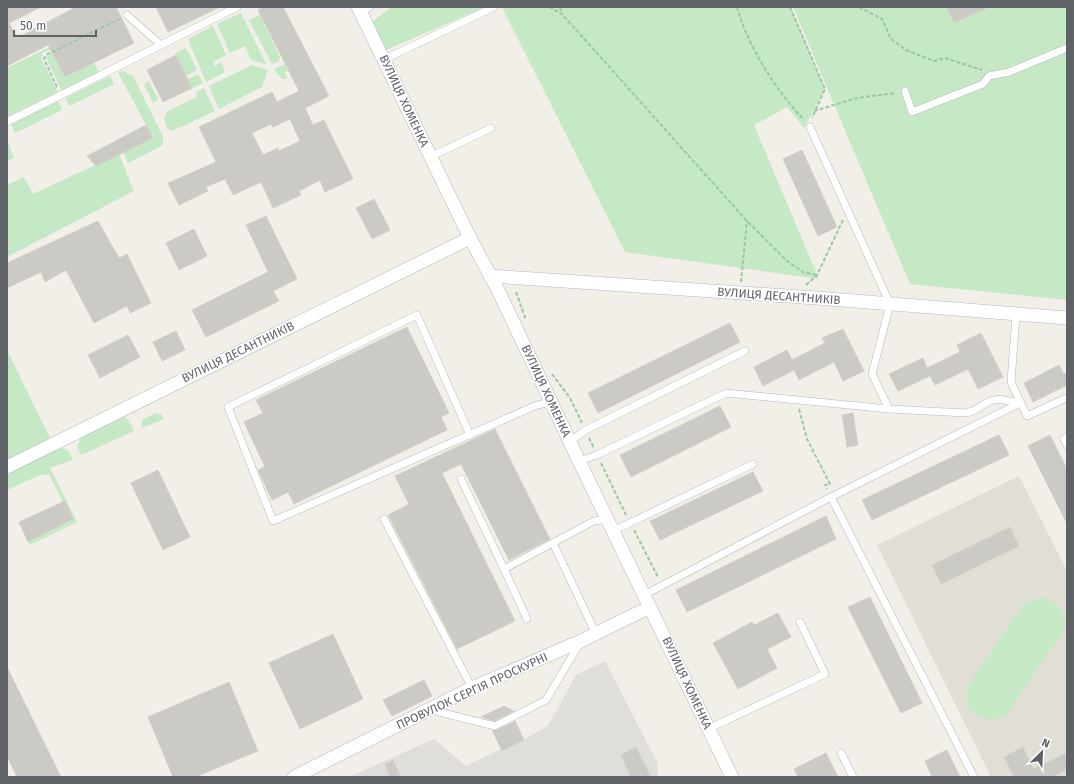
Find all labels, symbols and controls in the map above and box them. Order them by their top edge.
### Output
scale bar [14,12,96,38]
text: 50 m [20,19,46,33]
street label: ВУЛИЦЯ ХОМЕНКА [376,53,432,149]
street label: ВУЛИЦЯ ДЕСАНТНИКІВ [717,285,841,307]
street label: ВУЛИЦЯ ДЕСАНТНИКІВ [179,319,297,385]
street label: ВУЛИЦЯ ХОМЕНКА [518,343,574,439]
street label: ВУЛИЦЯ ХОМЕНКА [659,635,715,731]
street label: ПРОВУЛОК СЕРГІЯ ПРОСКУРНІ [394,650,550,732]
north arrow [1022,732,1062,772]
text: N [1040,736,1052,751]

